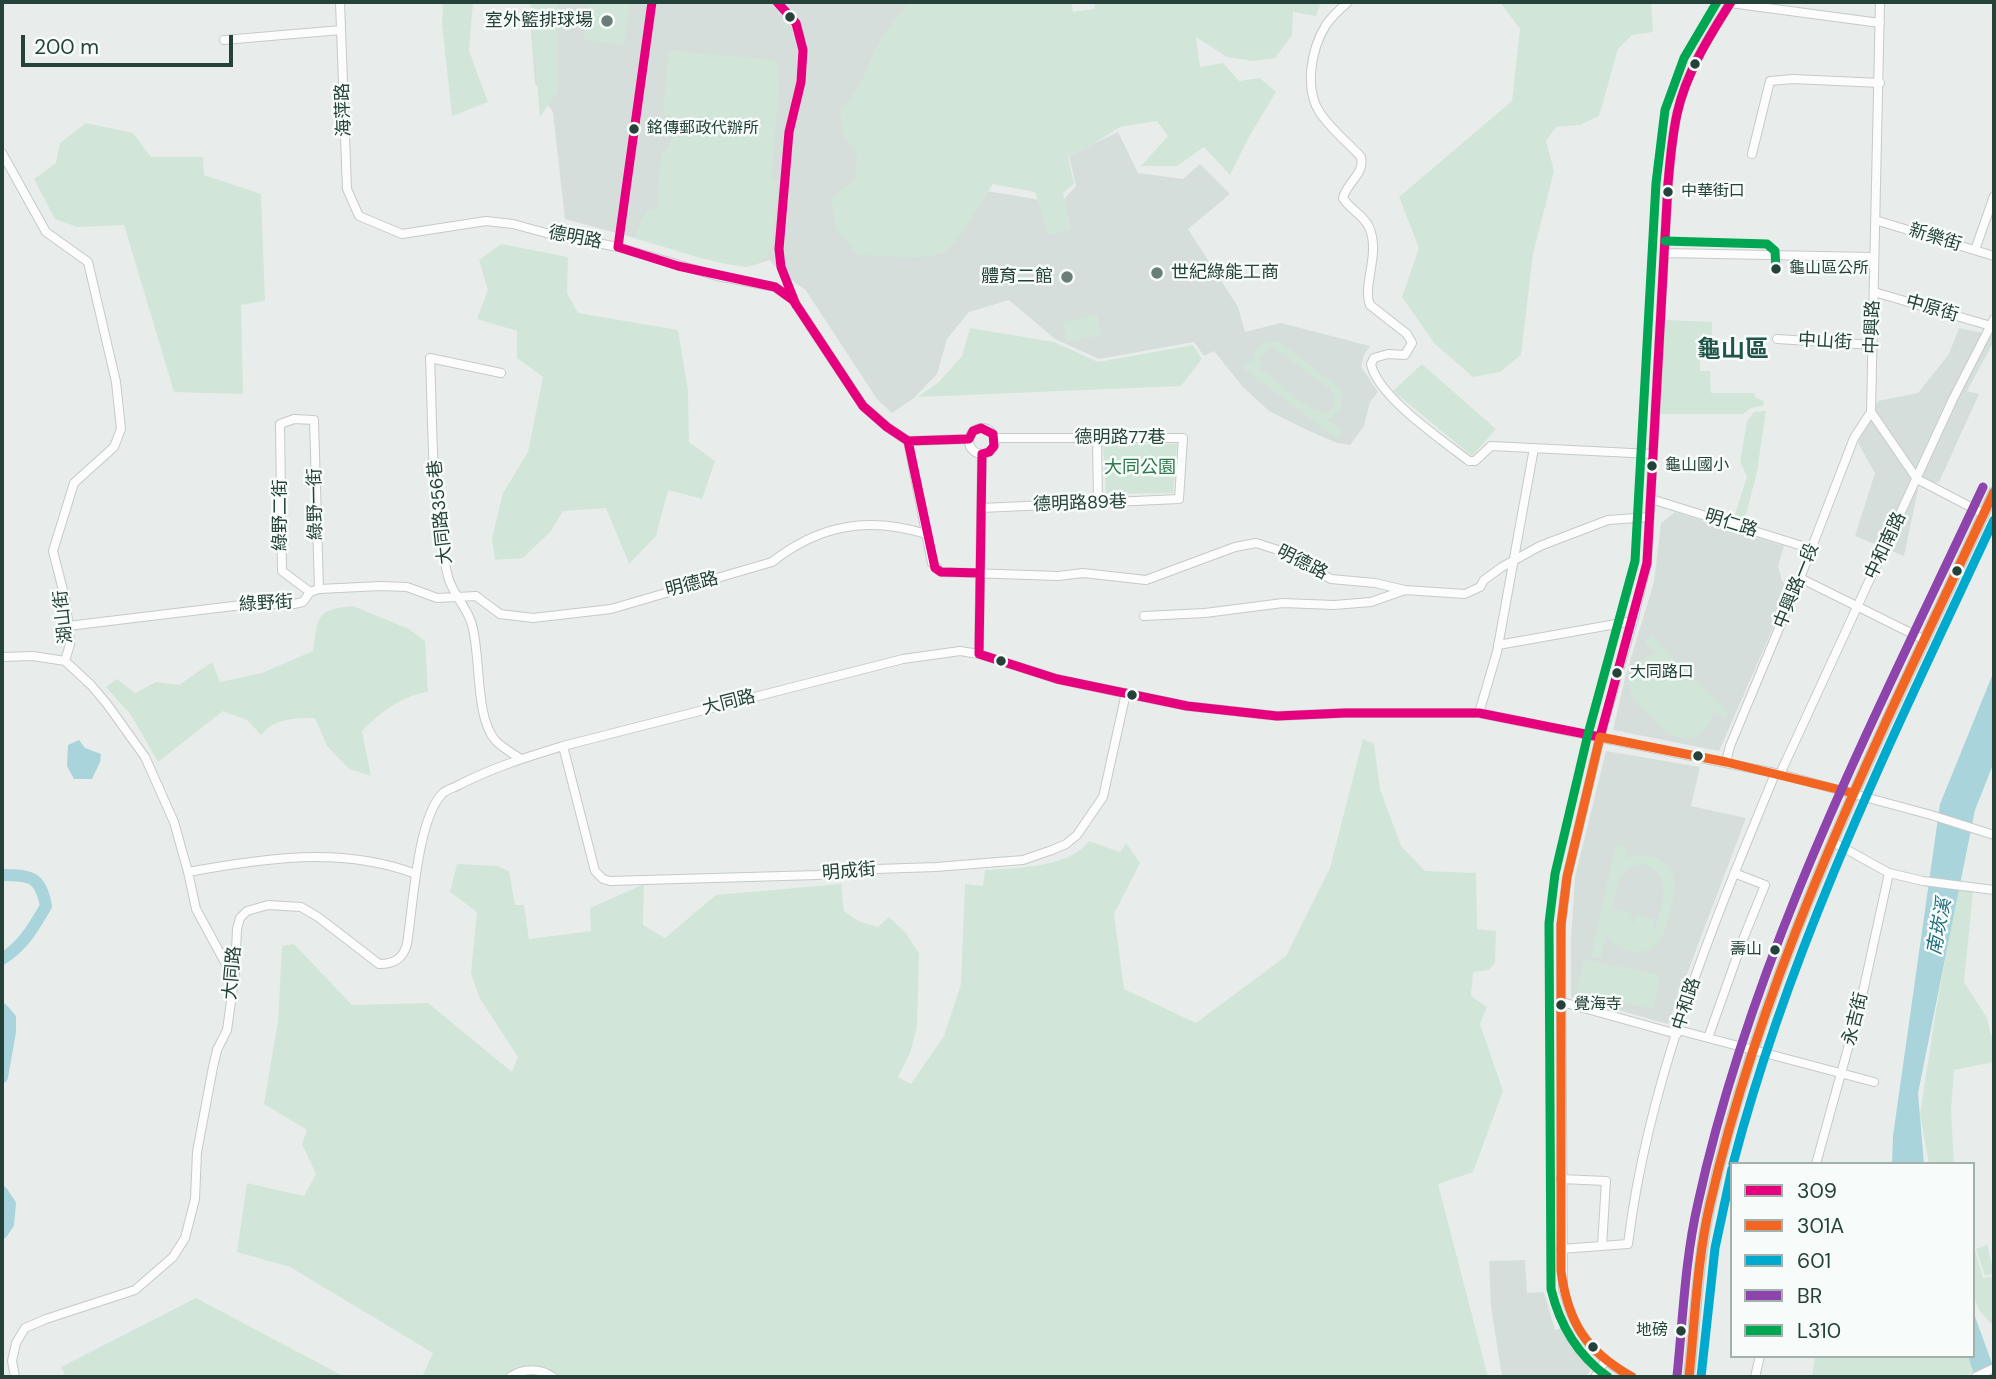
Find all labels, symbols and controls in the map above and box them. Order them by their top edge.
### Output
place label: 室外籃排球場 [485,10,593,32]
unlabelled marker [783,10,797,24]
marker: 室外籃排球場 [599,13,615,29]
scale bar [24,21,236,65]
text: 200 m [34,33,99,61]
unlabelled marker [1688,57,1702,71]
street label: 海萍路 [332,83,356,137]
place label: 銘傳郵政代辦所 [647,119,759,139]
marker: 銘傳郵政代辦所 [627,122,641,136]
place label: 中華街口 [1681,182,1745,202]
marker: 中華街口 [1661,185,1675,199]
street label: 新樂街 [1906,220,1964,256]
street label: 德明路 [546,222,604,254]
place label: 龜山區公所 [1789,259,1869,279]
place label: 世紀綠能工商 [1171,262,1279,284]
marker: 龜山區公所 [1769,262,1783,276]
marker: 世紀綠能工商 [1149,265,1165,281]
place label: 體育二館 [981,266,1053,288]
marker: 體育二館 [1059,269,1075,285]
street label: 中原街 [1903,291,1961,327]
street label: 中興路 [1861,300,1885,354]
street label: 中山街 [1797,330,1853,354]
district label: 龜山區 [1697,337,1769,365]
street label: 德明路77巷 [1074,427,1166,449]
place label: 龜山國小 [1665,456,1729,476]
park label: 大同公園 [1104,457,1176,479]
street label: 大同路356巷 [425,459,457,565]
marker: 龜山國小 [1645,459,1659,473]
street label: 綠野一街 [305,468,327,540]
street label: 綠野二街 [270,479,292,551]
street label: 德明路89巷 [1033,492,1127,516]
street label: 明仁路 [1702,506,1760,542]
street label: 中和南路 [1861,509,1911,583]
street label: 中興路一段 [1770,540,1824,632]
street label: 明德路 [1273,541,1331,585]
unlabelled marker [1950,564,1964,578]
street label: 明德路 [663,568,721,602]
street label: 湖山街 [50,589,78,645]
street label: 綠野街 [238,592,294,616]
unlabelled marker [994,654,1008,668]
place label: 大同路口 [1630,663,1694,683]
marker: 大同路口 [1610,666,1624,680]
street label: 大同路 [700,686,758,720]
unlabelled marker [1125,688,1139,702]
unlabelled marker [1691,749,1705,763]
street label: 明成街 [821,859,877,885]
water label: 南崁溪 [1923,897,1957,957]
place label: 壽山 [1730,940,1762,960]
marker: 壽山 [1768,943,1782,957]
street label: 大同路 [220,945,246,1001]
street label: 中和路 [1668,975,1706,1033]
street label: 永吉街 [1839,990,1873,1048]
place label: 覺海寺 [1574,995,1622,1015]
marker: 覺海寺 [1554,998,1568,1012]
legend [1730,1162,1975,1358]
text: 309 [1797,1177,1837,1205]
text: 301A [1797,1212,1844,1240]
text: 601 [1797,1247,1831,1275]
text: BR [1797,1282,1822,1310]
text: L310 [1797,1317,1841,1345]
place label: 地磅 [1636,1321,1668,1341]
marker: 地磅 [1674,1324,1688,1338]
unlabelled marker [1586,1340,1600,1354]

